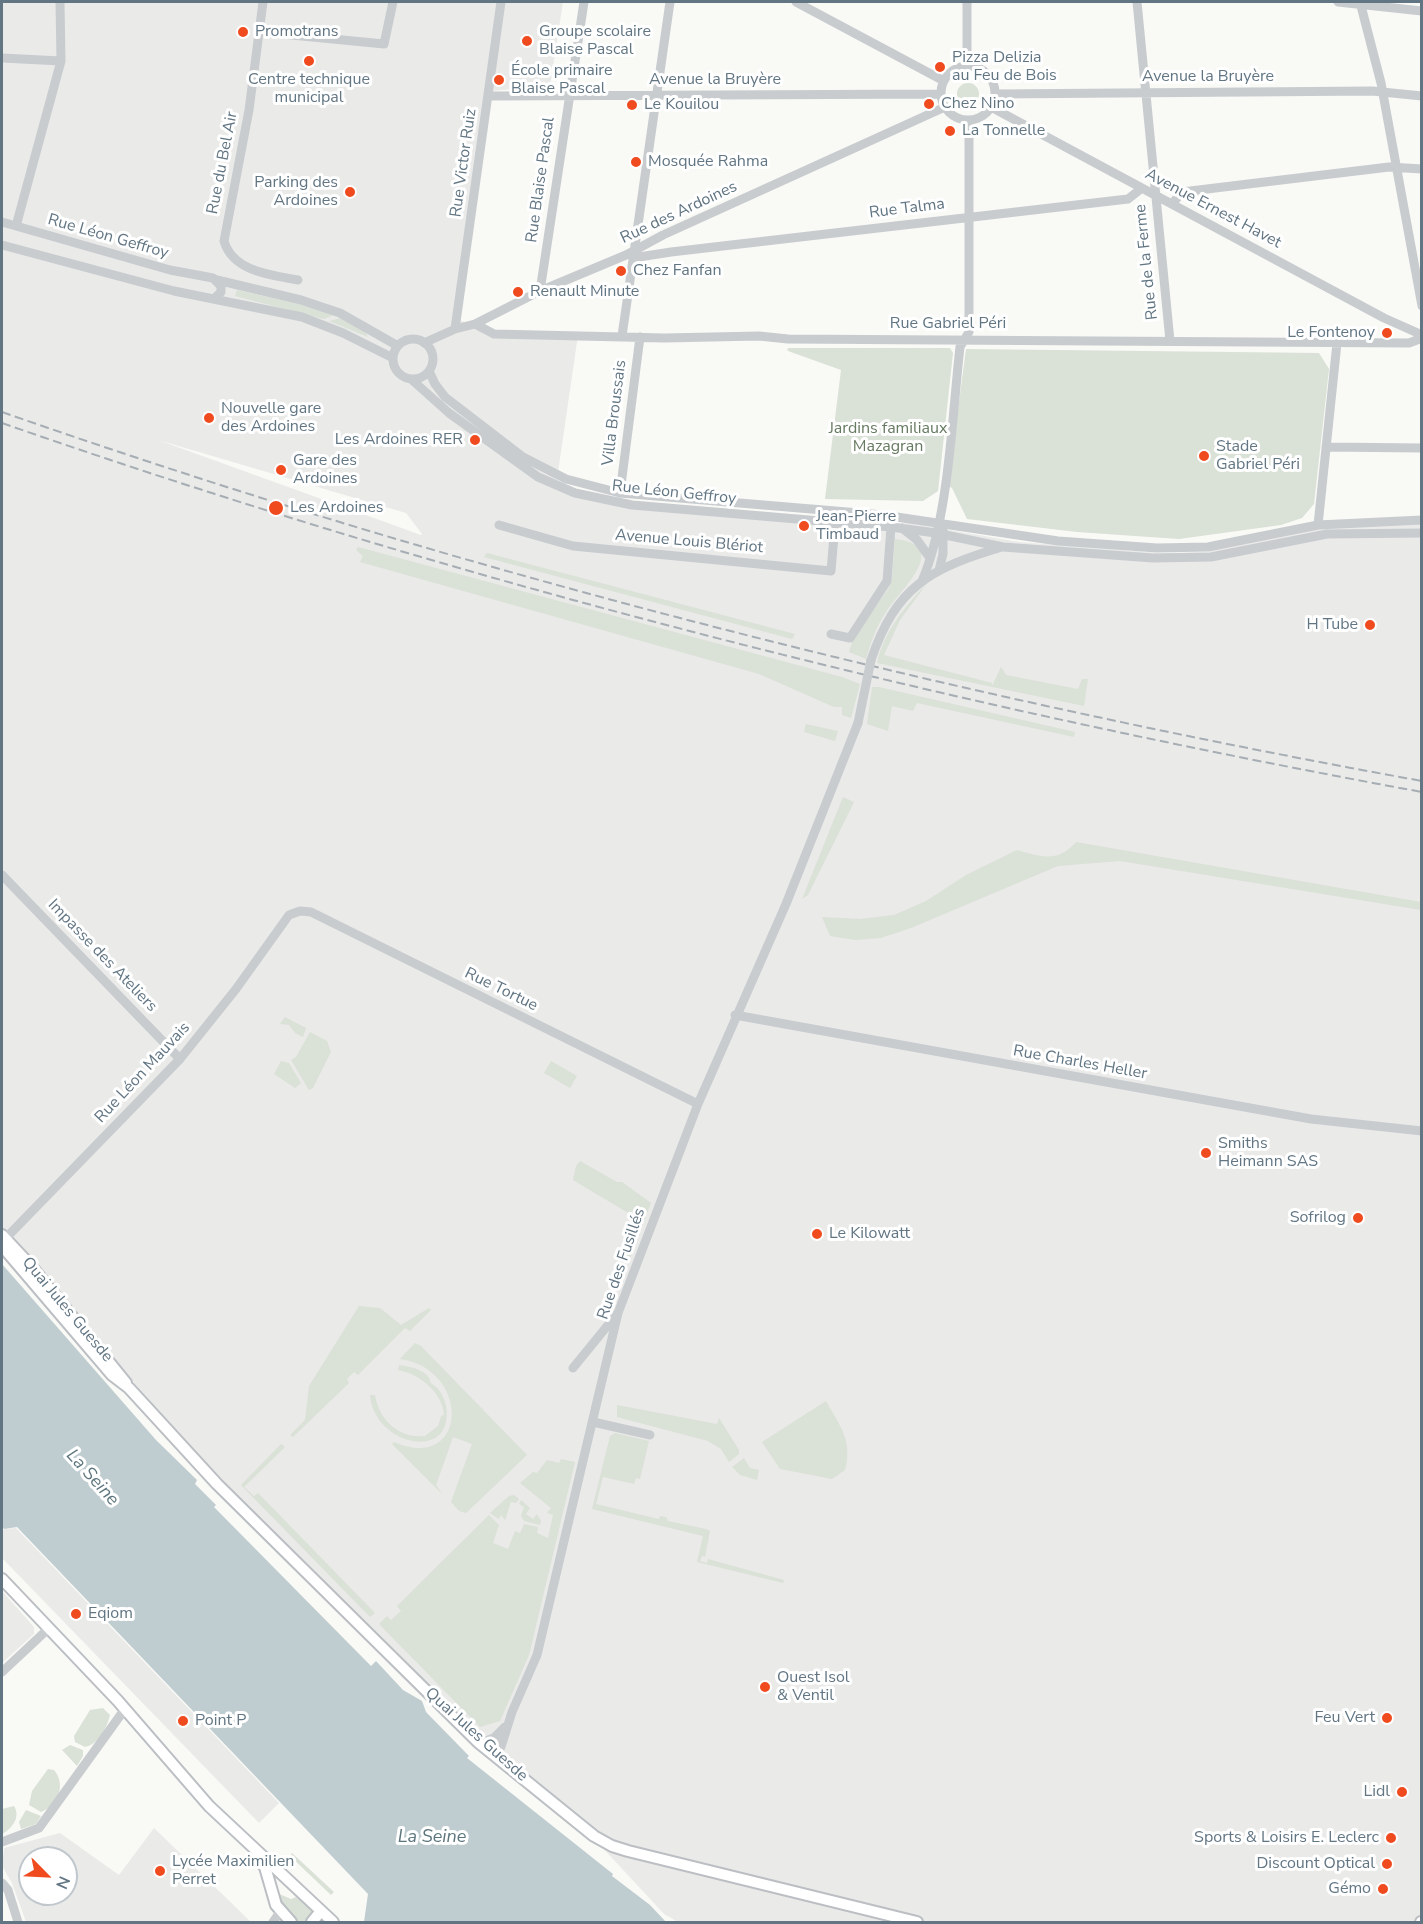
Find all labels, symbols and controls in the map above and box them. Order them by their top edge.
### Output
place label: Promotrans [255,22,339,42]
place label: Groupe scolaire Blaise Pascal [539,22,651,60]
marker: Promotrans [236,25,250,39]
marker: Groupe scolaire Blaise Pascal [520,34,534,48]
place label: Pizza Delizia au Feu de Bois [952,48,1057,86]
marker: Centre technique municipal [302,54,316,68]
marker: Pizza Delizia au Feu de Bois [933,60,947,74]
place label: École primaire Blaise Pascal [511,61,612,99]
street label: Avenue la Bruyère [1142,67,1274,87]
place label: Centre technique municipal [248,70,370,108]
street label: Avenue la Bruyère [649,70,781,90]
marker: École primaire Blaise Pascal [492,73,506,87]
place label: Chez Nino [941,94,1014,114]
place label: Le Kouilou [644,95,719,115]
marker: Chez Nino [922,97,936,111]
marker: Le Kouilou [625,98,639,112]
street label: Rue Victor Ruiz [447,107,481,219]
street label: Rue du Bel Air [204,110,242,216]
street label: Rue Blaise Pascal [523,116,559,244]
place label: La Tonnelle [962,121,1045,141]
marker: La Tonnelle [943,124,957,138]
place label: Mosquée Rahma [648,152,768,172]
marker: Mosquée Rahma [629,155,643,169]
street label: Avenue Ernest Havet [1142,165,1284,253]
place label: Parking des Ardoines [254,173,338,211]
street label: Rue des Ardoines [618,178,740,248]
marker: Parking des Ardoines [343,185,357,199]
street label: Rue Talma [868,195,946,223]
street label: Rue de la Ferme [1131,203,1163,321]
street label: Rue Léon Geffroy [45,211,171,263]
place label: Chez Fanfan [633,261,722,281]
marker: Chez Fanfan [614,264,628,278]
place label: Renault Minute [530,282,639,302]
marker: Renault Minute [511,285,525,299]
street label: Rue Gabriel Péri [890,314,1006,334]
place label: Le Fontenoy [1287,323,1375,343]
marker: Le Fontenoy [1380,326,1394,340]
street label: Villa Broussais [599,359,631,467]
place label: Nouvelle gare des Ardoines [221,399,321,437]
marker: Nouvelle gare des Ardoines [202,411,216,425]
park label: Jardins familiaux Mazagran [829,419,947,457]
place label: Les Ardoines RER [335,430,463,450]
marker: Les Ardoines RER [468,433,482,447]
place label: Stade Gabriel Péri [1216,437,1300,475]
marker: Stade Gabriel Péri [1197,449,1211,463]
place label: Gare des Ardoines [293,451,358,489]
marker: Gare des Ardoines [274,463,288,477]
street label: Rue Léon Geffroy [611,477,737,509]
place label: Les Ardoines [290,498,383,518]
marker: Les Ardoines [267,499,285,517]
place label: Jean-Pierre Timbaud [816,507,896,545]
marker: Jean-Pierre Timbaud [797,519,811,533]
street label: Avenue Louis Blériot [614,526,764,558]
place label: H Tube [1306,615,1358,635]
marker: H Tube [1363,618,1377,632]
street label: Impasse des Ateliers [43,896,161,1016]
street label: Rue Tortue [461,964,541,1016]
street label: Rue Léon Mauvais [91,1019,195,1127]
street label: Rue Charles Heller [1012,1042,1148,1084]
place label: Smiths Heimann SAS [1218,1134,1318,1172]
marker: Smiths Heimann SAS [1199,1146,1213,1160]
street label: Rue des Fusillés [594,1206,650,1322]
place label: Sofrilog [1290,1208,1346,1228]
marker: Sofrilog [1351,1211,1365,1225]
place label: Le Kilowatt [829,1224,910,1244]
marker: Le Kilowatt [810,1227,824,1241]
street label: Quai Jules Guesde [17,1254,117,1366]
water label: La Seine [61,1445,123,1511]
place label: Eqiom [88,1604,133,1624]
marker: Eqiom [69,1607,83,1621]
place label: Ouest Isol & Ventil [777,1668,850,1706]
marker: Ouest Isol & Ventil [758,1680,772,1694]
street label: Quai Jules Guesde [421,1684,531,1786]
place label: Feu Vert [1315,1708,1375,1728]
place label: Point P [195,1711,246,1731]
marker: Feu Vert [1380,1711,1394,1725]
marker: Point P [176,1714,190,1728]
place label: Lidl [1364,1782,1390,1802]
marker: Lidl [1395,1785,1409,1799]
water label: La Seine [398,1827,466,1849]
place label: Sports & Loisirs E. Leclerc [1194,1828,1379,1848]
marker: Sports & Loisirs E. Leclerc [1384,1831,1398,1845]
north arrow [18,1846,78,1906]
place label: Lycée Maximilien Perret [172,1852,294,1890]
place label: Discount Optical [1256,1854,1375,1874]
marker: Discount Optical [1380,1857,1394,1871]
marker: Lycée Maximilien Perret [153,1864,167,1878]
text: N [50,1873,75,1892]
place label: Gémo [1328,1879,1371,1899]
marker: Gémo [1376,1882,1390,1896]

